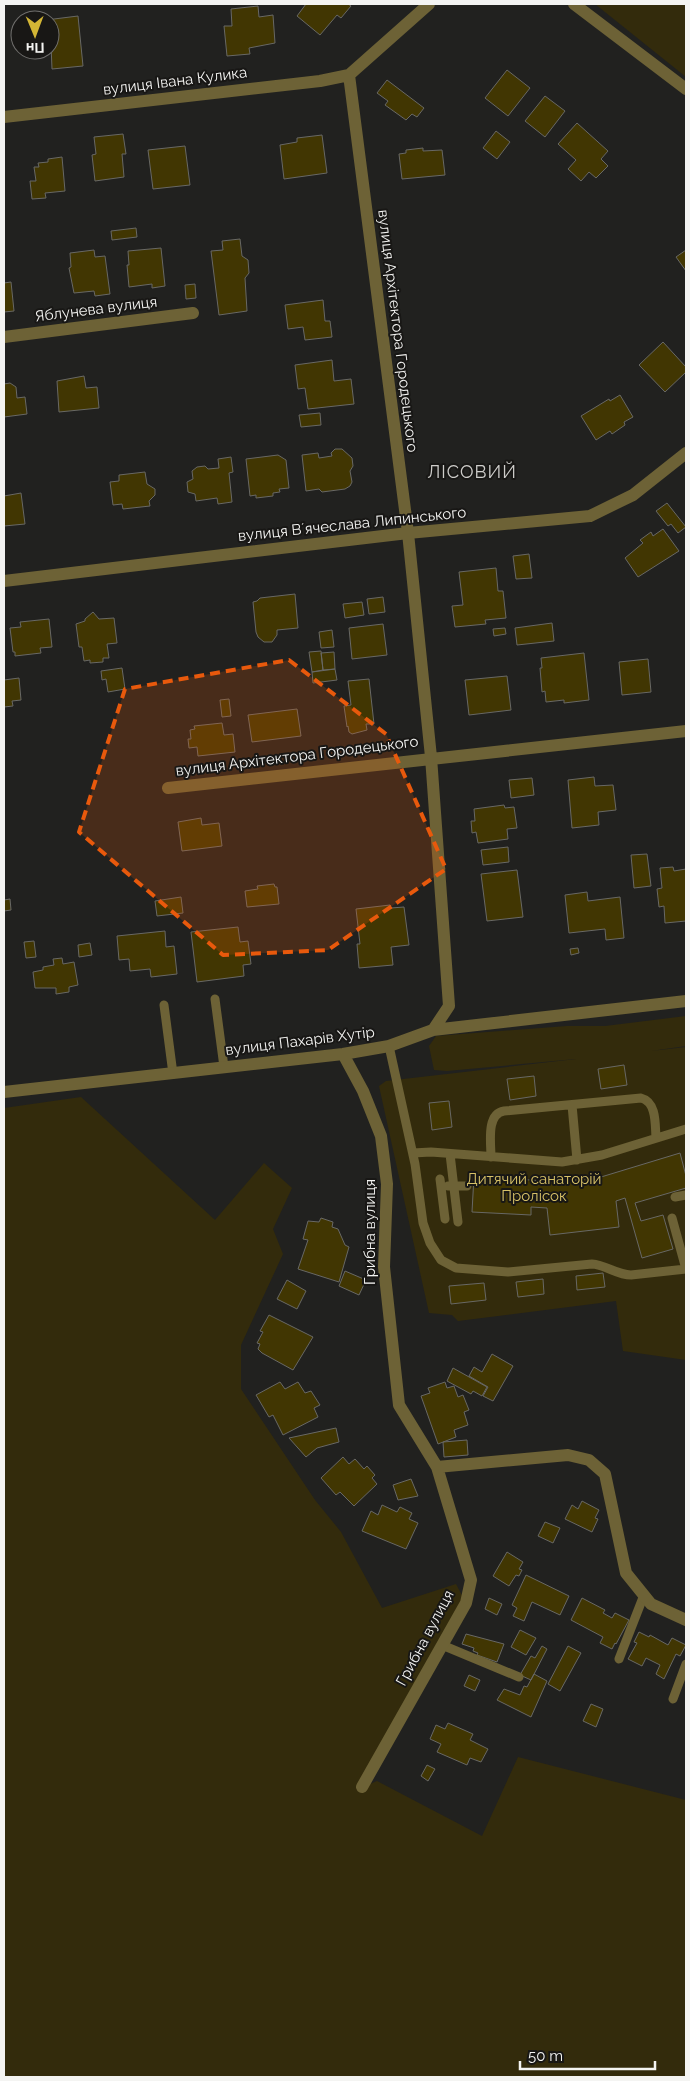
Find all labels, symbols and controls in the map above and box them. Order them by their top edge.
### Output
north arrow [10,10,60,60]
text: Пн [26,40,45,56]
street label: вулиця Івана Кулика [102,63,248,99]
street label: вулиця Архітектора Городецького [374,209,422,453]
street label: Яблунева вулиця [34,293,158,325]
district label: ЛІСОВИЙ [427,461,517,482]
street label: вулиця Вʼячеслава Липинського [237,503,467,545]
street label: вулиця Архітектора Городецького [175,732,419,780]
street label: вулиця Пахарів Хутір [224,1023,376,1059]
park label: Дитячий санаторій Пролісок [466,1170,602,1205]
street label: Грибна вулиця [361,1179,379,1285]
street label: Грибна вулиця [392,1587,458,1689]
scale bar [520,2038,655,2070]
text: 50 m [528,2047,563,2065]

